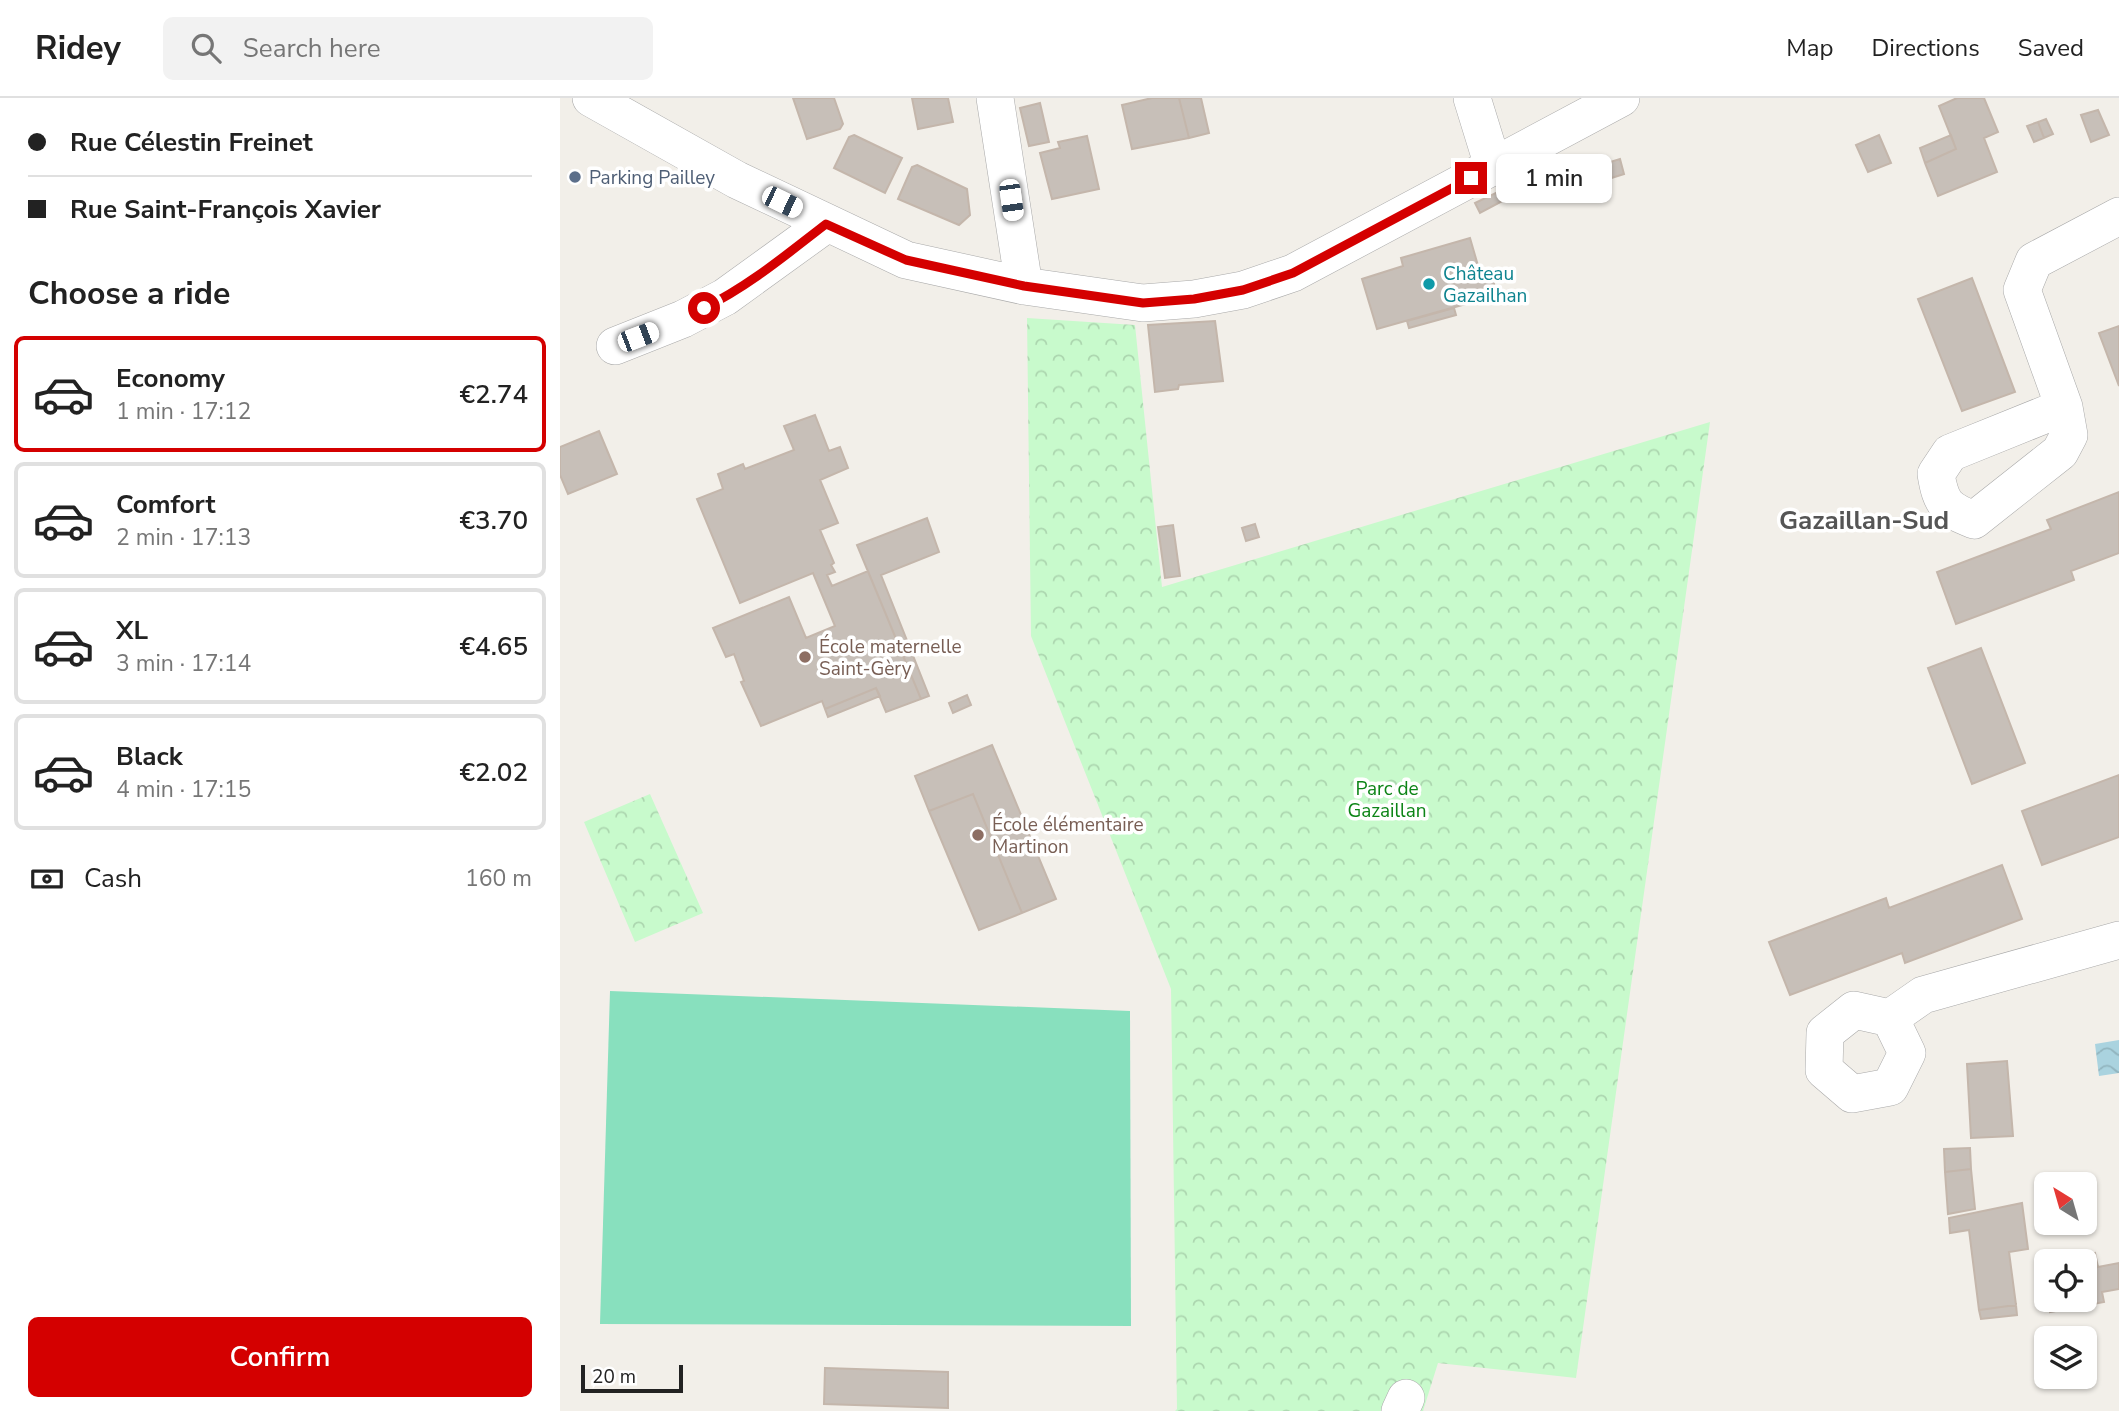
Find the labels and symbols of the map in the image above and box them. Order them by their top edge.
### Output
callout: 1 min [1496,154,1611,202]
route end [1455,162,1487,194]
place label: Parking Pailley [589,165,715,191]
marker: Parking Pailley [567,169,583,185]
car [998,178,1025,222]
car [759,183,806,221]
place label: Château Gazailhan [1443,261,1527,309]
marker: Château Gazailhan [1421,276,1437,292]
route start [688,292,720,324]
car [615,320,662,354]
district label: Gazaillan-Sud [1779,503,1949,538]
place label: École maternelle Saint-Gèry [819,634,962,682]
marker: École maternelle Saint-Gèry [797,649,813,665]
park label: Parc de Gazaillan [1347,776,1427,824]
place label: École élémentaire Martinon [992,812,1144,860]
marker: École élémentaire Martinon [970,827,986,843]
north arrow [2034,1172,2096,1236]
scale bar [581,1362,682,1394]

